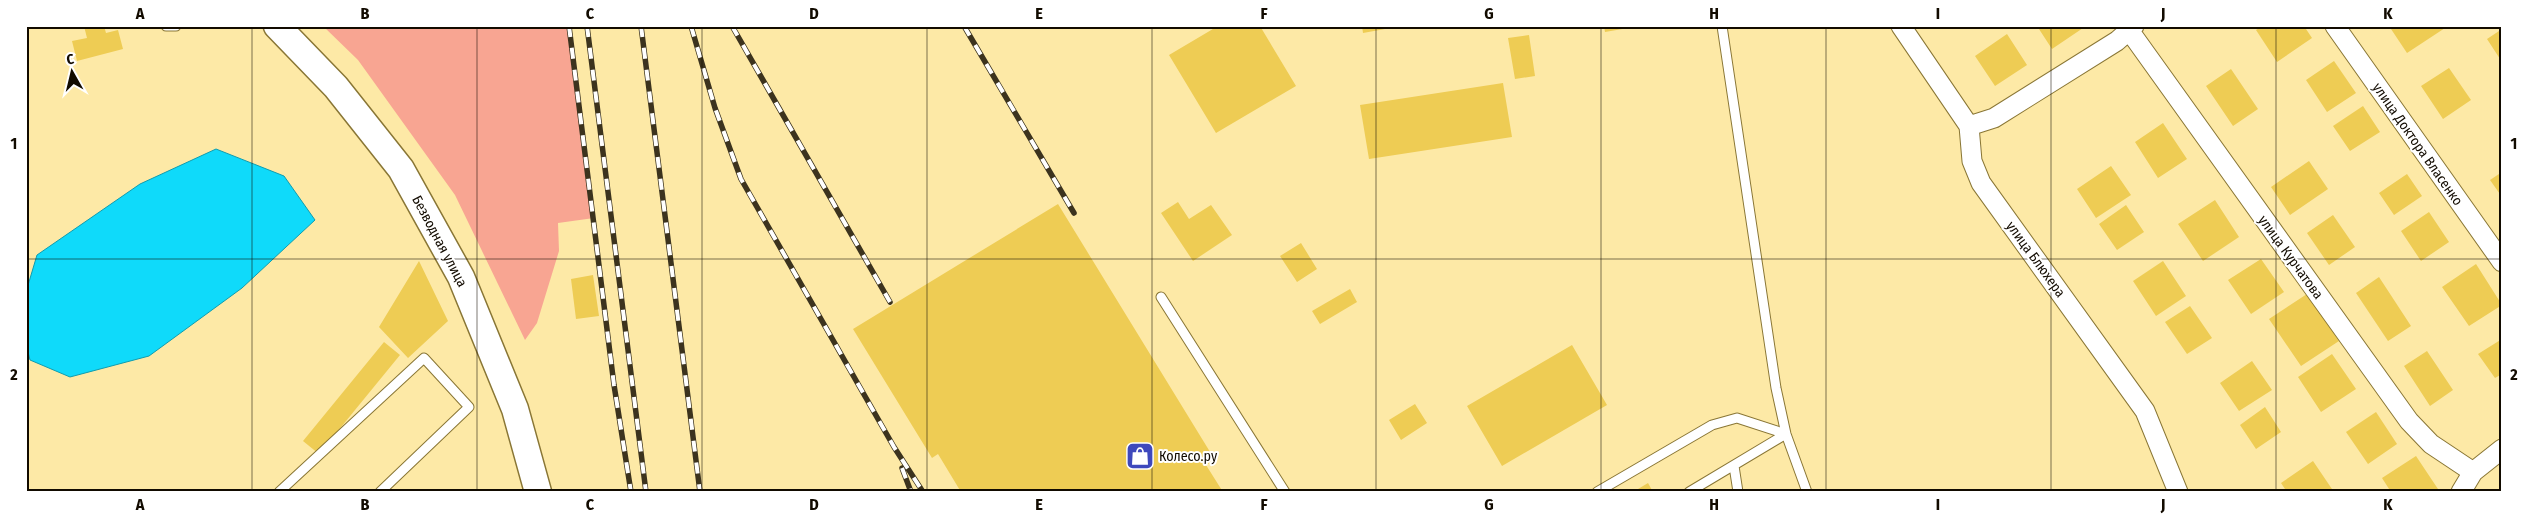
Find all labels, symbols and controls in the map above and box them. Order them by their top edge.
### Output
text: A [135,4,145,23]
text: B [361,4,370,23]
text: C [586,4,595,23]
text: D [809,4,819,23]
text: E [1035,4,1043,23]
text: F [1260,4,1268,23]
text: G [1484,4,1494,23]
text: H [1709,4,1719,23]
text: I [1936,4,1940,23]
text: J [2160,4,2165,23]
text: K [2383,4,2393,23]
north arrow [48,48,98,98]
text: С [65,51,76,69]
street label: улица Доктора Власенко [2369,80,2466,209]
text: 1 [11,134,17,153]
text: 1 [2511,134,2517,153]
street label: Безводная улица [408,193,471,290]
street label: улица Курчатова [2255,212,2327,303]
street label: улица Блюхера [2002,218,2069,301]
text: 2 [9,365,18,384]
text: 2 [2509,365,2518,384]
shop icon: Колесо.ру [1125,441,1155,471]
place label: Колесо.ру [1159,448,1218,465]
text: A [135,495,145,514]
text: B [361,495,370,514]
text: C [586,495,595,514]
text: D [809,495,819,514]
text: E [1035,495,1043,514]
text: F [1260,495,1268,514]
text: G [1484,495,1494,514]
text: H [1709,495,1719,514]
text: I [1936,495,1940,514]
text: J [2160,495,2165,514]
text: K [2383,495,2393,514]

